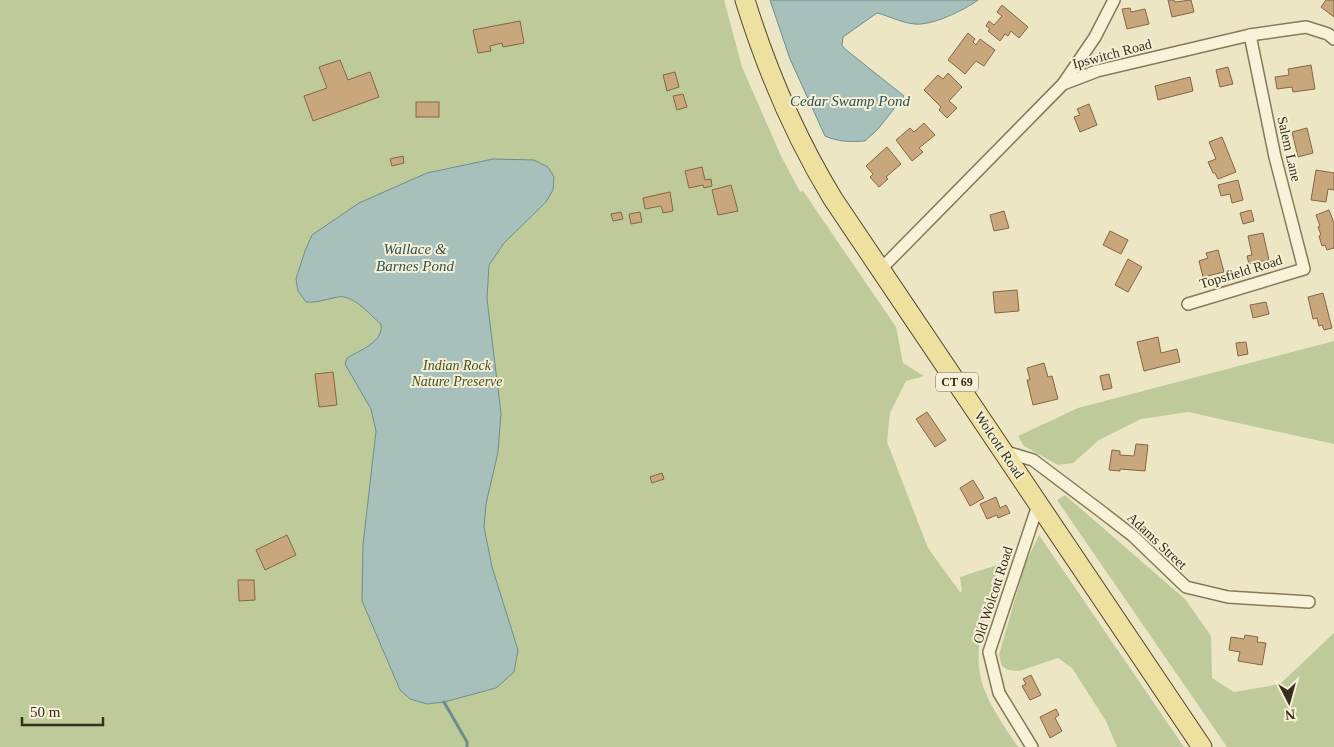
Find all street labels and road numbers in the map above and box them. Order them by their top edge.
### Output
street label: Ipswitch Road [1071,36,1153,72]
street label: Salem Lane [1274,115,1304,183]
street label: Topsfield Road [1198,252,1284,292]
road number: CT 69 [936,372,978,392]
street label: Wolcott Road [971,409,1027,481]
street label: Adams Street [1124,510,1190,572]
street label: Old Wolcott Road [970,545,1016,645]

